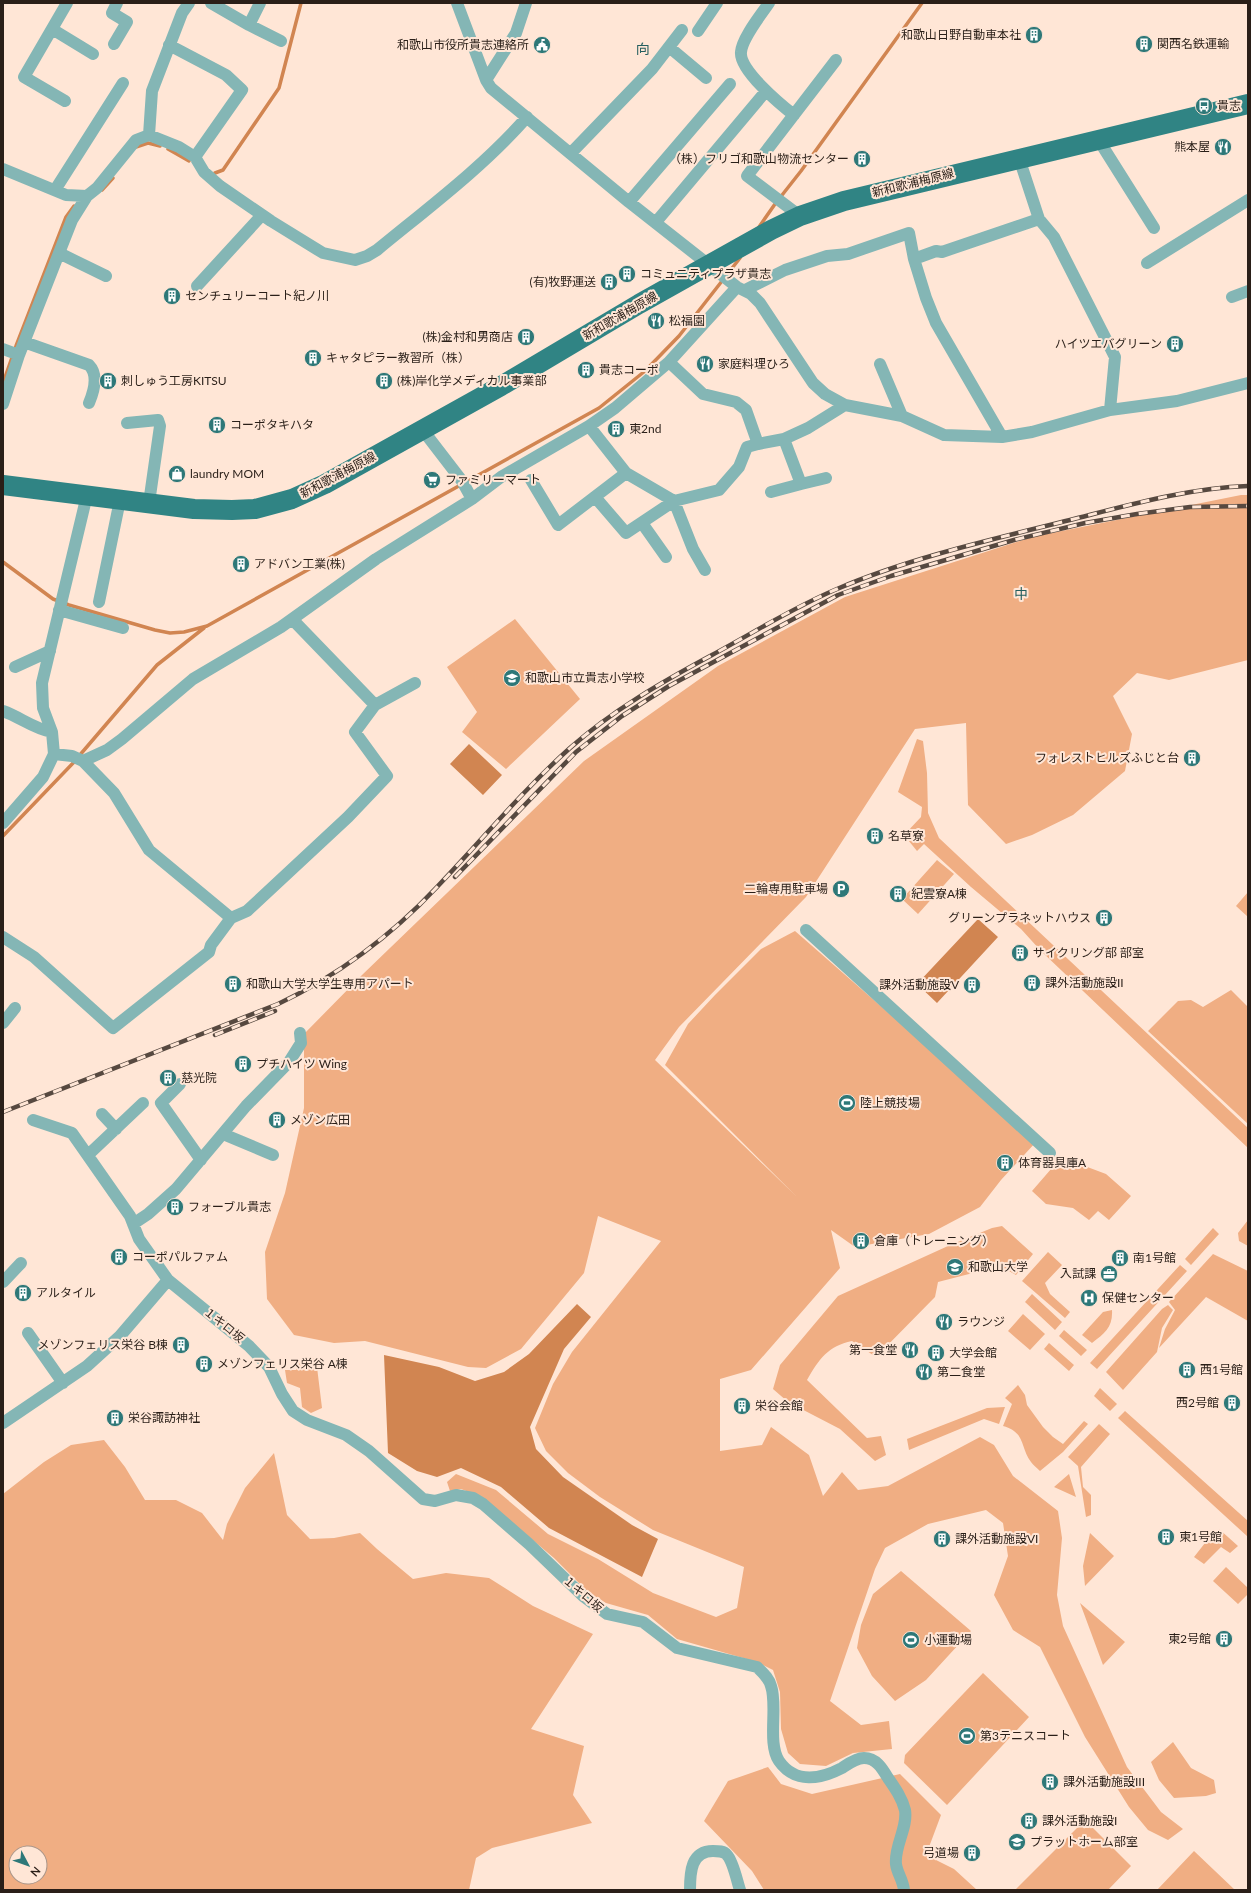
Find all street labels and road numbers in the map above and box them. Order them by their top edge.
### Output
street label: 新和歌浦梅原線 [870,165,955,200]
street label: 新和歌浦梅原線 [580,288,660,343]
street label: 新和歌浦梅原線 [297,448,378,501]
street label: １キロ坂 [201,1304,248,1346]
street label: １キロ坂 [560,1572,606,1615]

